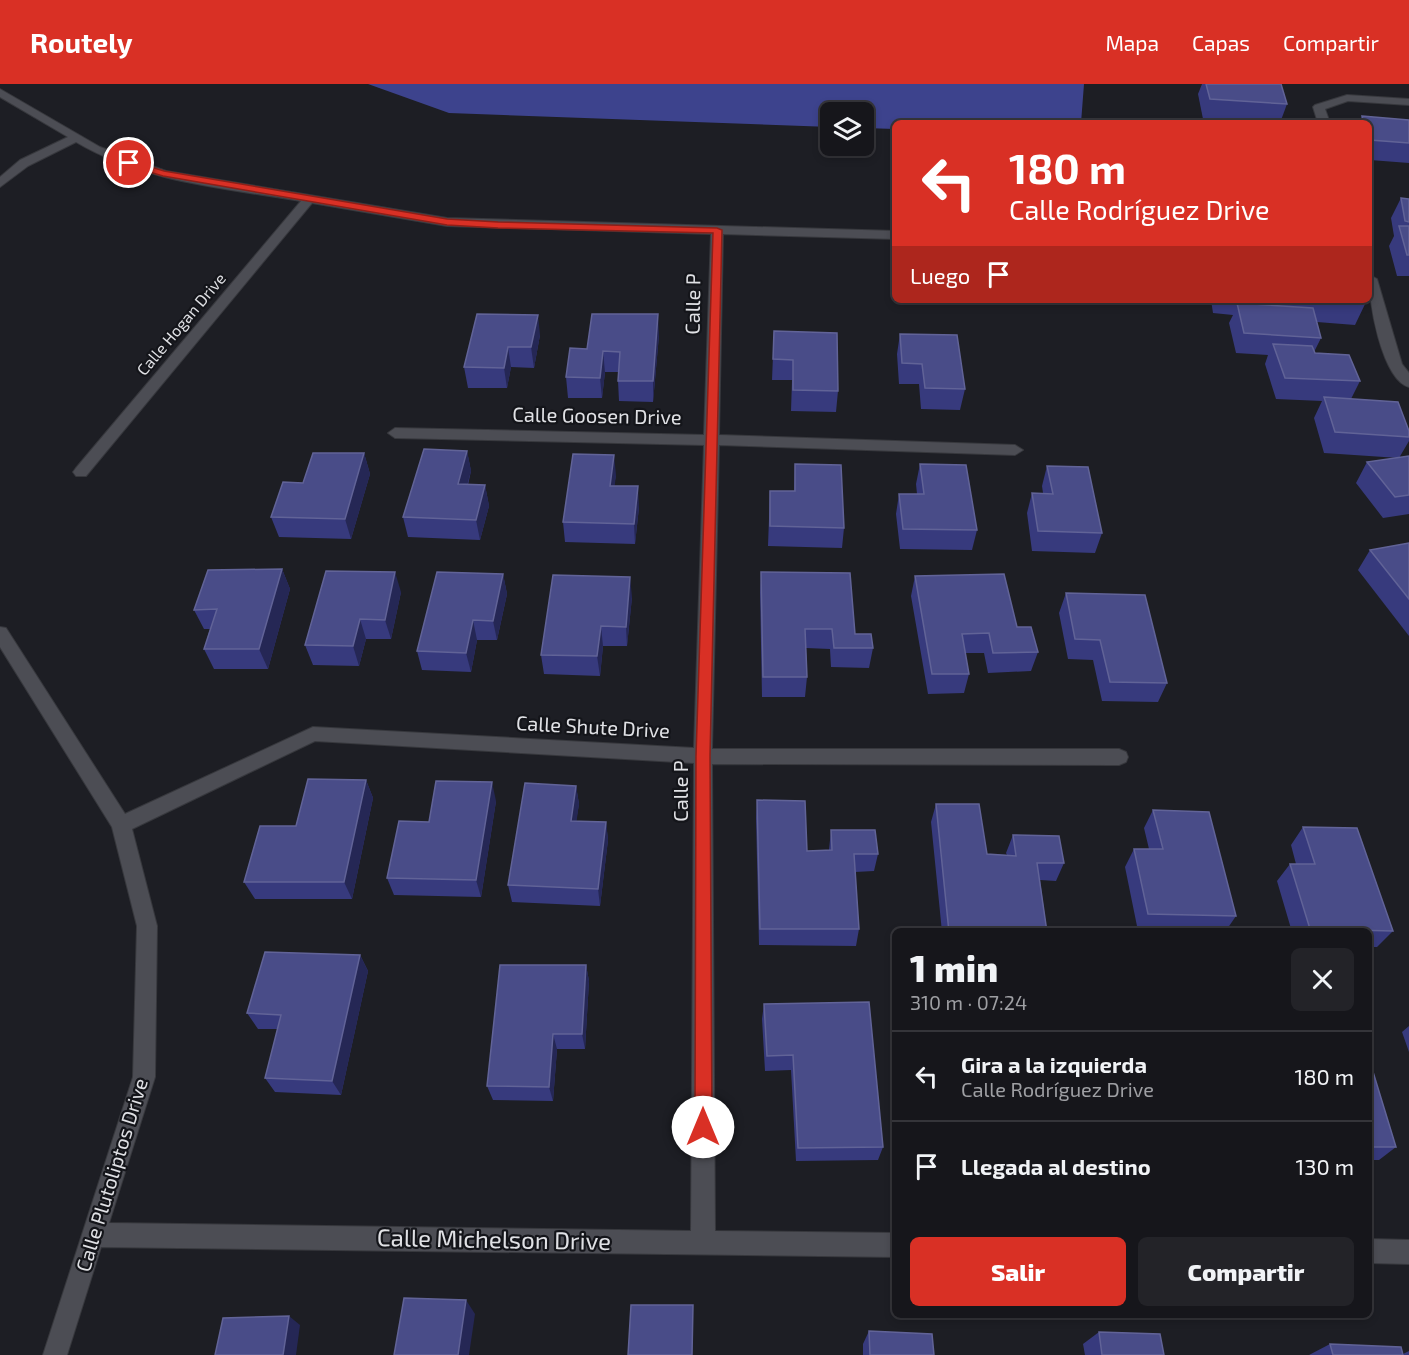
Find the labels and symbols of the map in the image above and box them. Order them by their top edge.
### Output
pin [103,137,154,188]
street label: Calle Hogan Drive [132,269,229,379]
street label: Calle P [679,273,705,335]
street label: Calle Goosen Drive [512,402,682,428]
street label: Calle Shute Drive [516,710,671,742]
street label: Calle P [668,760,692,822]
street label: Calle Plutoliptos Drive [70,1075,152,1274]
position arrow [671,1095,735,1159]
street label: Calle Michelson Drive [377,1222,611,1255]

